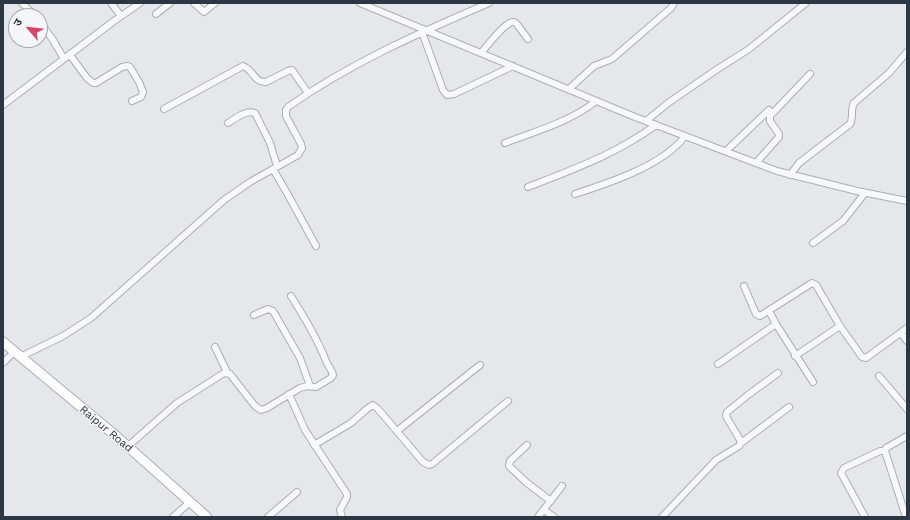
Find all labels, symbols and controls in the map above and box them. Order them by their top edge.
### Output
north arrow [8,8,48,48]
text: उ [11,17,25,28]
street label: Raipur Road [77,403,135,455]

